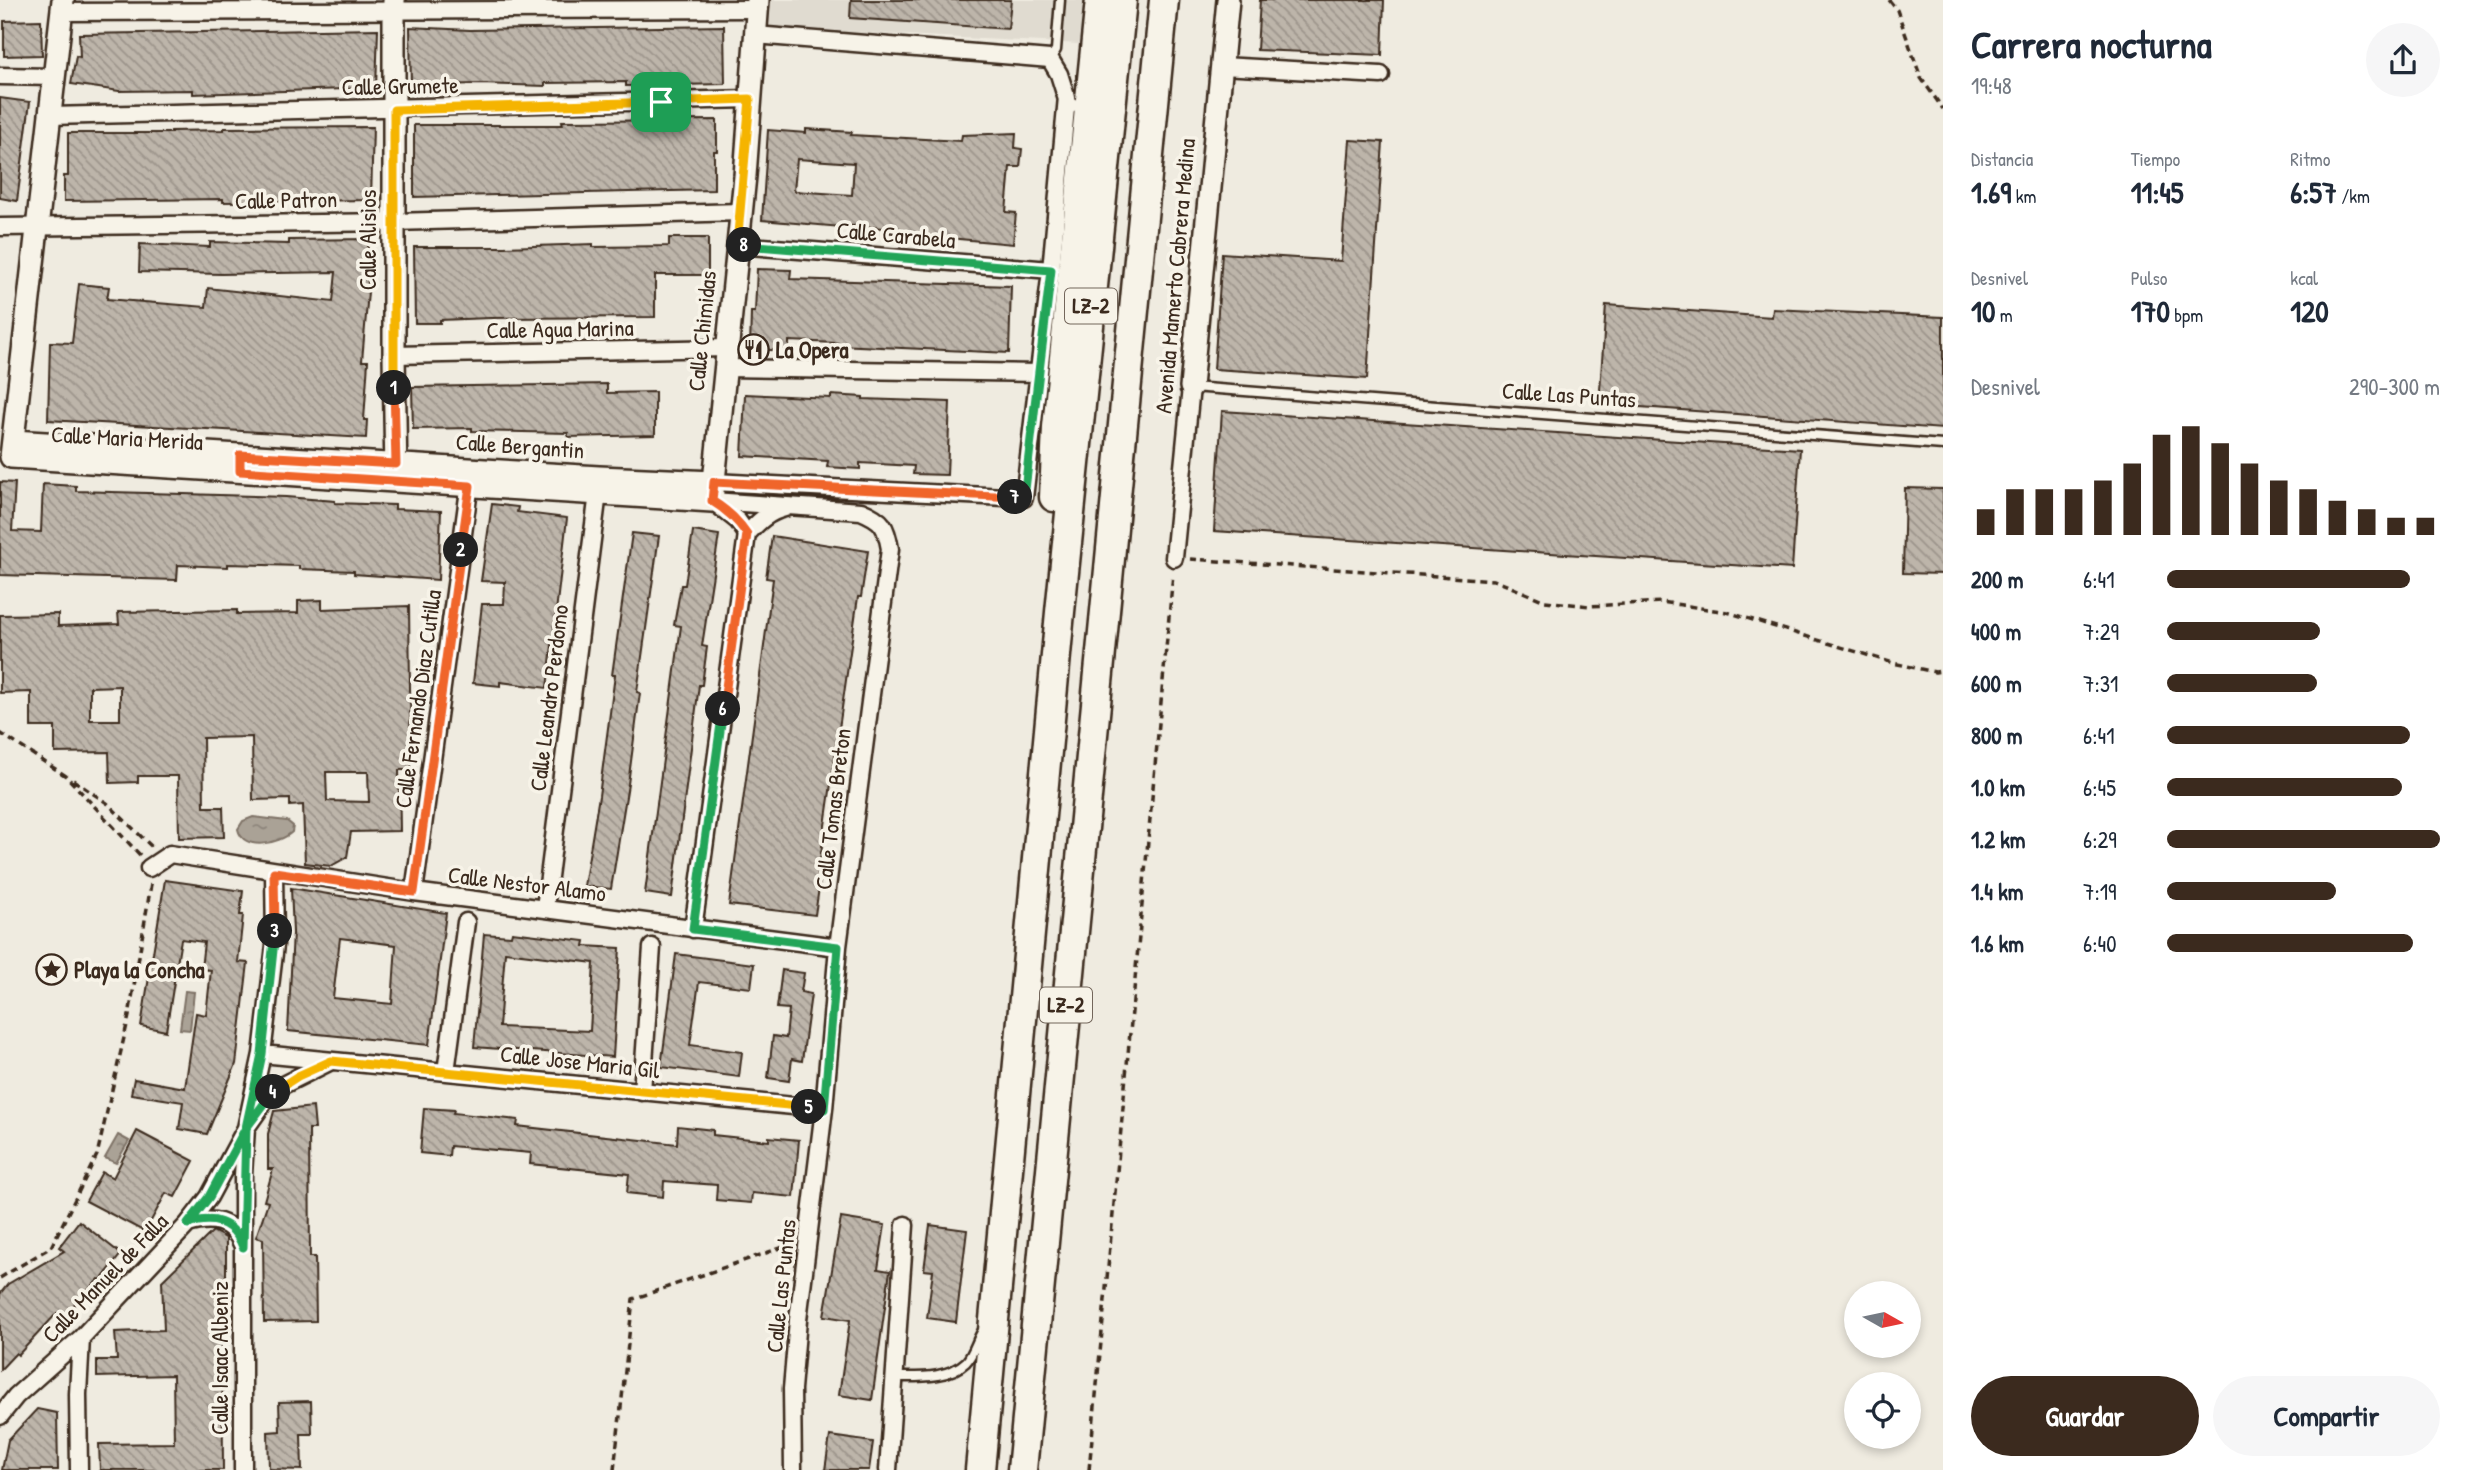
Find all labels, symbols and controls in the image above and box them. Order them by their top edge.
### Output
text: Carrera nocturna [1971,18,2212,70]
button: share [2366,23,2440,97]
street label: Calle Grumete [341,69,459,102]
text: 19:48 [1971,70,2012,101]
pin [631,72,691,132]
icon: arrive [642,83,680,121]
street label: Avenida Mamerto Cabrera Medina [1147,137,1202,415]
text: Distancia [1971,146,2033,172]
text: Tiempo [2131,146,2180,172]
text: Ritmo [2290,146,2330,172]
text: 1.69 [1971,172,2011,212]
text: 11:45 [2131,172,2183,212]
text: 6:57 [2290,172,2337,212]
street label: Calle Patron [234,183,338,216]
text: km [2011,183,2036,209]
text: /km [2337,183,2370,209]
street label: Calle Alisios [352,190,383,290]
street label: Calle Carabela [835,214,957,255]
pin: 8 [726,228,762,262]
text: 8 [739,231,748,257]
text: Desnivel [1971,265,2028,291]
text: Pulso [2131,265,2167,291]
text: kcal [2290,265,2318,291]
street label: Calle Chimidas [680,269,723,393]
road number: LZ-2 [1065,288,1117,324]
text: 10 [1971,291,1995,331]
text: 170 [2131,291,2170,331]
text: 120 [2290,291,2329,331]
text: m [1995,302,2013,328]
text: bpm [2170,302,2203,328]
street label: Calle Agua Marina [486,312,634,345]
restaurant icon: La Opera [736,333,770,367]
place label: La Opera [776,334,849,366]
pin: 1 [376,370,412,406]
text: Desnivel [1971,371,2040,402]
text: 290–300 m [2349,371,2440,402]
text: 1 [390,374,397,400]
street label: Calle Las Puntas [1501,374,1637,415]
street label: Calle Maria Merida [50,418,204,457]
street label: Calle Bergantin [455,426,585,465]
pin: 7 [998,480,1032,514]
text: 7 [1010,483,1019,509]
pin: 2 [444,532,478,568]
text: 2 [456,536,465,562]
text: 200 m [1971,564,2023,595]
text: 6:41 [2083,564,2115,595]
street label: Calle Fernando Diaz Cutilla [387,588,448,810]
street label: Calle Leandro Perdomo [522,603,575,793]
text: 400 m [1971,616,2021,647]
text: 7:29 [2083,616,2119,647]
text: 600 m [1971,668,2022,699]
text: 7:31 [2083,668,2118,699]
pin: 6 [706,692,740,726]
text: 6 [719,695,726,721]
text: 800 m [1971,720,2023,751]
text: 6:41 [2083,720,2115,751]
street label: Calle Tomas Breton [807,727,858,891]
text: 1.0 km [1971,772,2025,803]
text: 6:45 [2083,772,2116,803]
text: 1.2 km [1971,824,2026,855]
text: 6:29 [2083,824,2117,855]
street label: Calle Nestor Alamo [446,858,608,909]
text: 1.4 km [1971,876,2023,907]
text: 7:19 [2083,876,2117,907]
pin: 3 [258,914,292,948]
text: 3 [270,917,279,943]
text: 1.6 km [1971,928,2024,959]
text: 6:40 [2083,928,2116,959]
place icon: Playa la Concha [34,953,68,987]
place label: Playa la Concha [74,954,205,986]
road number: LZ-2 [1040,988,1092,1023]
street label: Calle Jose Maria Gil [499,1038,662,1085]
pin: 4 [256,1074,290,1110]
text: 4 [269,1078,276,1104]
pin: 5 [792,1090,826,1124]
text: 5 [804,1093,813,1119]
street label: Calle Manuel de Falla [35,1206,174,1349]
street label: Calle Las Puntas [758,1217,803,1354]
street label: Calle Isaac Albeniz [204,1281,235,1435]
north arrow [1844,1281,1922,1358]
map controls [1844,1281,1921,1449]
button: locate [1844,1372,1921,1449]
button: Guardar [1971,1376,2199,1456]
button: Compartir [2213,1376,2440,1456]

